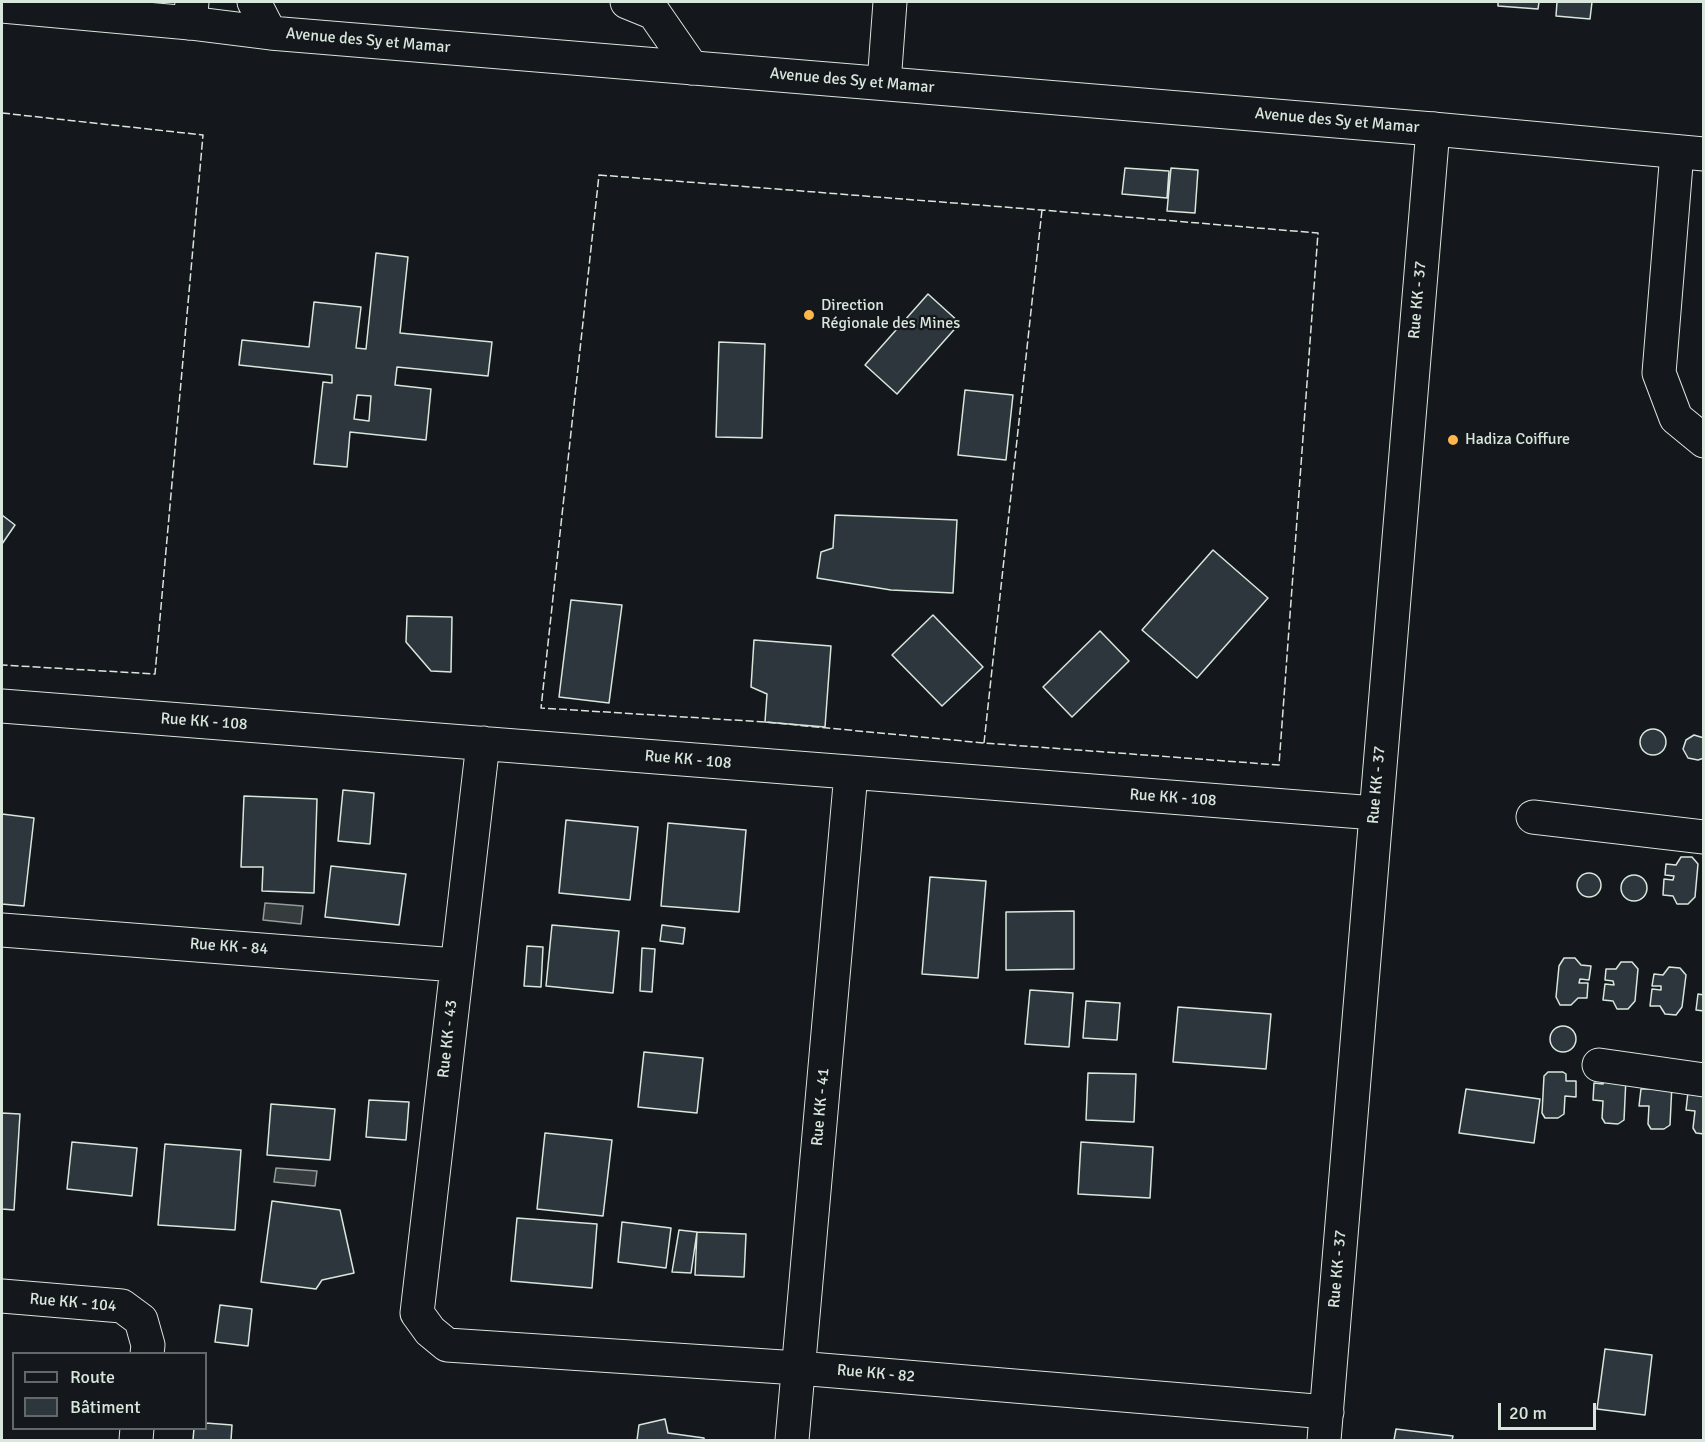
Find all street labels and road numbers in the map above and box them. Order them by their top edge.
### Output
street label: Avenue des Sy et Mamar [285,24,451,58]
street label: Avenue des Sy et Mamar [769,64,935,98]
street label: Avenue des Sy et Mamar [1254,104,1420,138]
street label: Rue KK - 37 [1405,260,1431,340]
street label: Rue KK - 108 [160,709,248,735]
street label: Rue KK - 37 [1364,745,1390,825]
street label: Rue KK - 108 [644,747,732,773]
street label: Rue KK - 108 [1129,785,1217,811]
street label: Rue KK - 84 [189,935,269,959]
street label: Rue KK - 43 [434,999,462,1079]
street label: Rue KK - 41 [808,1067,834,1147]
street label: Rue KK - 37 [1325,1229,1351,1309]
street label: Rue KK - 104 [29,1290,117,1316]
street label: Rue KK - 82 [836,1361,916,1387]

